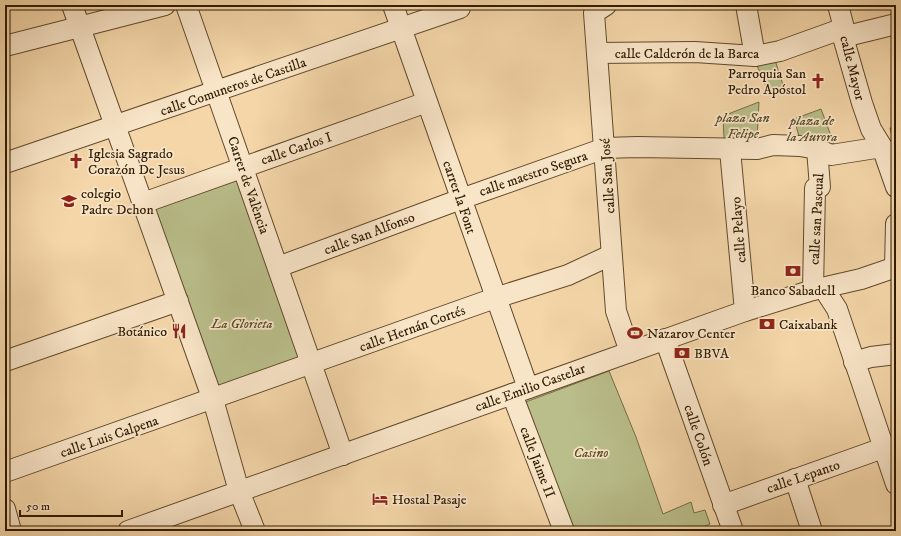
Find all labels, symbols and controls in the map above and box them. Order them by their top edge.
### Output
street label: calle Mayor [835,34,869,103]
street label: calle Calderón de la Barca [615,45,759,63]
street label: calle Comuneros de Castilla [158,53,309,120]
place label: Parroquia San Pedro Apóstol [727,65,807,99]
church icon: Parroquia San Pedro Apóstol [809,72,827,90]
park label: plaza San Felipe [713,109,770,143]
park label: plaza de la Aurora [786,112,837,146]
street label: calle Carlos I [258,128,334,169]
street label: Carrer de València [223,134,273,237]
street label: calle San José [596,138,620,214]
place label: Iglesia Sagrado Corazón De Jesus [88,145,185,179]
street label: calle maestro Segura [477,147,590,201]
church icon: Iglesia Sagrado Corazón De Jesus [67,152,85,170]
street label: carrer la Font [438,158,480,237]
street label: calle san Pascual [806,172,828,265]
place label: colegio Padre Dehon [81,185,154,219]
school or university icon: colegio Padre Dehon [60,192,78,210]
street label: calle Pelayo [727,196,751,264]
street label: calle San Alfonso [321,208,418,260]
bank icon: Banco Sabadell [784,262,802,280]
place label: Banco Sabadell [751,282,836,300]
street label: calle Hernán Cortés [357,301,468,356]
park label: La Glorieta [210,315,273,333]
bank icon: Caixabank [758,315,776,333]
place label: Caixabank [779,316,838,334]
restaurant icon: Botánico [170,322,188,340]
place label: Botánico [117,323,167,341]
sports icon: Nazarov Center [626,324,644,342]
place label: Nazarov Center [647,325,736,343]
bank icon: BBVA [673,344,691,362]
place label: BBVA [694,345,730,363]
street label: calle Emilio Castelar [473,359,589,416]
street label: calle Colón [679,402,717,469]
street label: calle Luis Calpena [58,412,161,462]
street label: calle Jaime II [515,424,559,501]
park label: Casino [573,444,609,462]
street label: calle Lepanto [764,456,843,498]
hotel icon: Hostal Pasaje [371,490,389,508]
place label: Hostal Pasaje [392,491,467,509]
scale bar [20,492,122,518]
text: 50 m [26,499,50,514]

